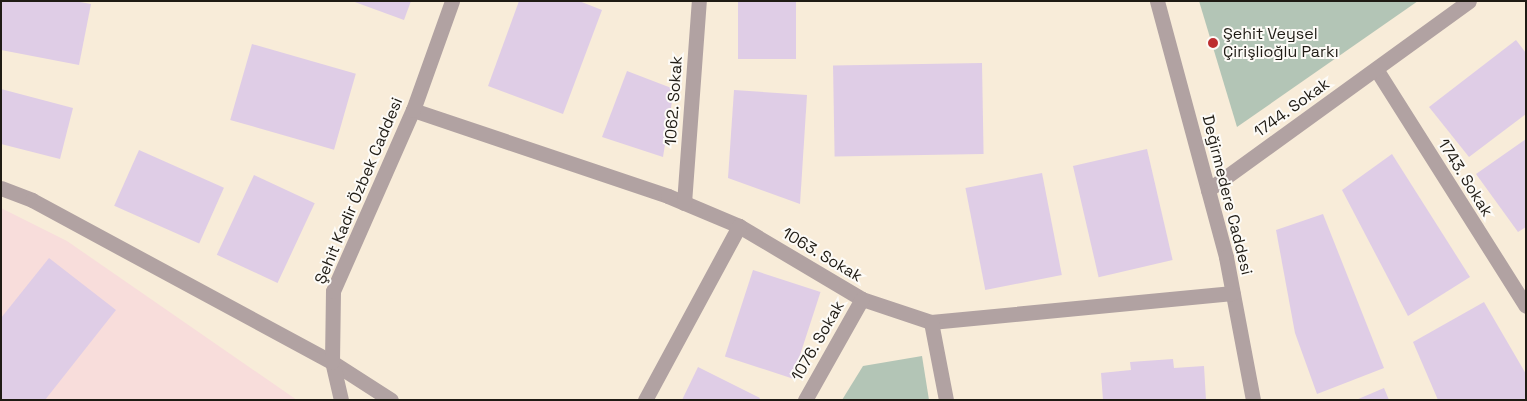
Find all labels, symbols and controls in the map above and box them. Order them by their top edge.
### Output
place label: Şehit Veysel Çirişlioğlu Parkı [1223,24,1339,62]
marker: Şehit Veysel Çirişlioğlu Parkı [1207,37,1219,49]
street label: 1062. Sokak [661,55,687,147]
street label: 1744. Sokak [1250,74,1334,142]
street label: Şehit Kadir Özbek Caddesi [311,95,407,287]
street label: Değirmedere Caddesi [1198,113,1256,277]
street label: 1743. Sokak [1433,135,1497,221]
street label: 1063. Sokak [778,223,866,287]
street label: 1076. Sokak [787,297,849,385]

